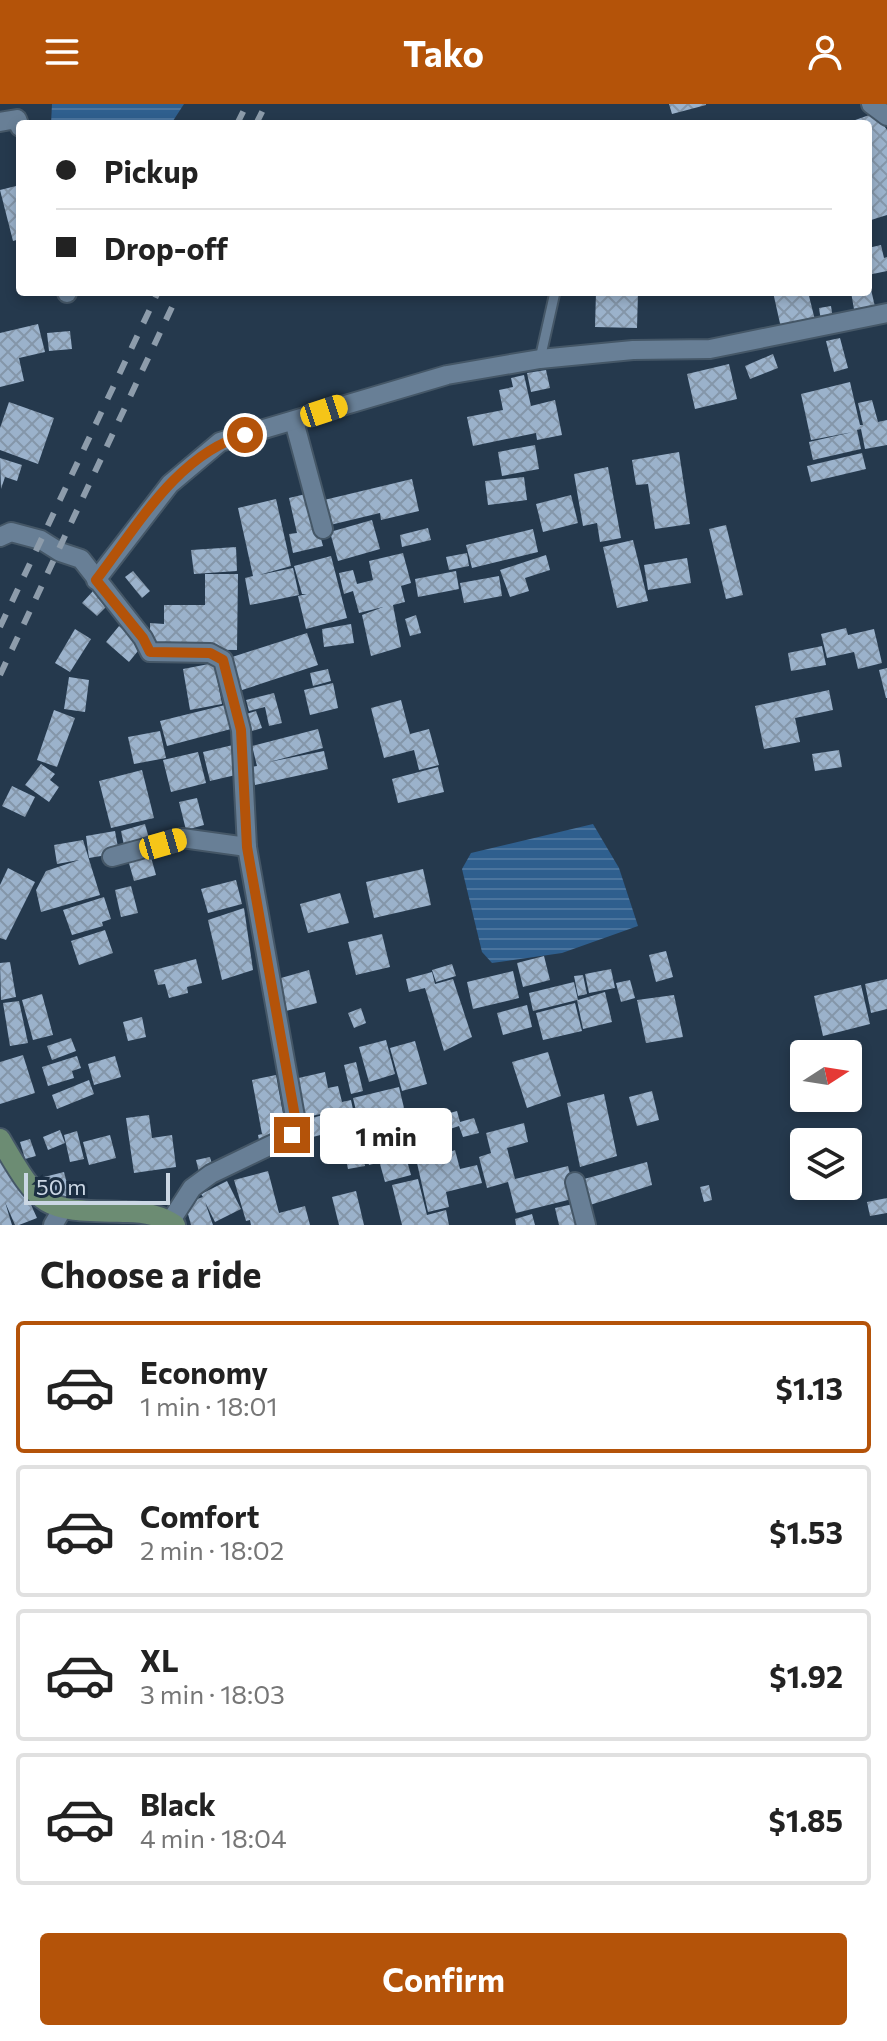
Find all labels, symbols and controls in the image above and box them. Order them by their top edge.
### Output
icon: menu [40,30,84,74]
text: Tako [403,30,484,74]
icon: person [803,30,847,74]
text: Pickup [104,152,198,189]
text: Drop-off [104,229,228,266]
car [297,392,351,430]
route start [227,417,263,453]
car [137,826,189,862]
north arrow [790,1040,862,1112]
map controls [790,1040,862,1200]
callout: 1 min [320,1107,452,1163]
route end [274,1117,310,1153]
text: 1 min [355,1120,417,1151]
button: layers [790,1128,862,1200]
scale bar [24,1169,170,1205]
text: 50 m [36,1173,86,1200]
text: Choose a ride [40,1251,261,1295]
icon: car [44,1351,116,1423]
text: Economy [140,1353,268,1390]
text: $1.13 [775,1369,843,1406]
text: 1 min · 18:01 [140,1390,278,1421]
icon: car [44,1495,116,1567]
text: Comfort [140,1497,259,1534]
text: $1.53 [769,1513,843,1550]
text: 2 min · 18:02 [140,1534,284,1565]
icon: car [44,1639,116,1711]
text: XL [140,1641,179,1678]
text: $1.92 [769,1657,843,1694]
text: 3 min · 18:03 [140,1678,285,1709]
icon: car [44,1783,116,1855]
text: Black [140,1785,216,1822]
text: $1.85 [769,1801,843,1838]
text: 4 min · 18:04 [140,1822,287,1853]
button: Confirm [40,1933,847,2025]

